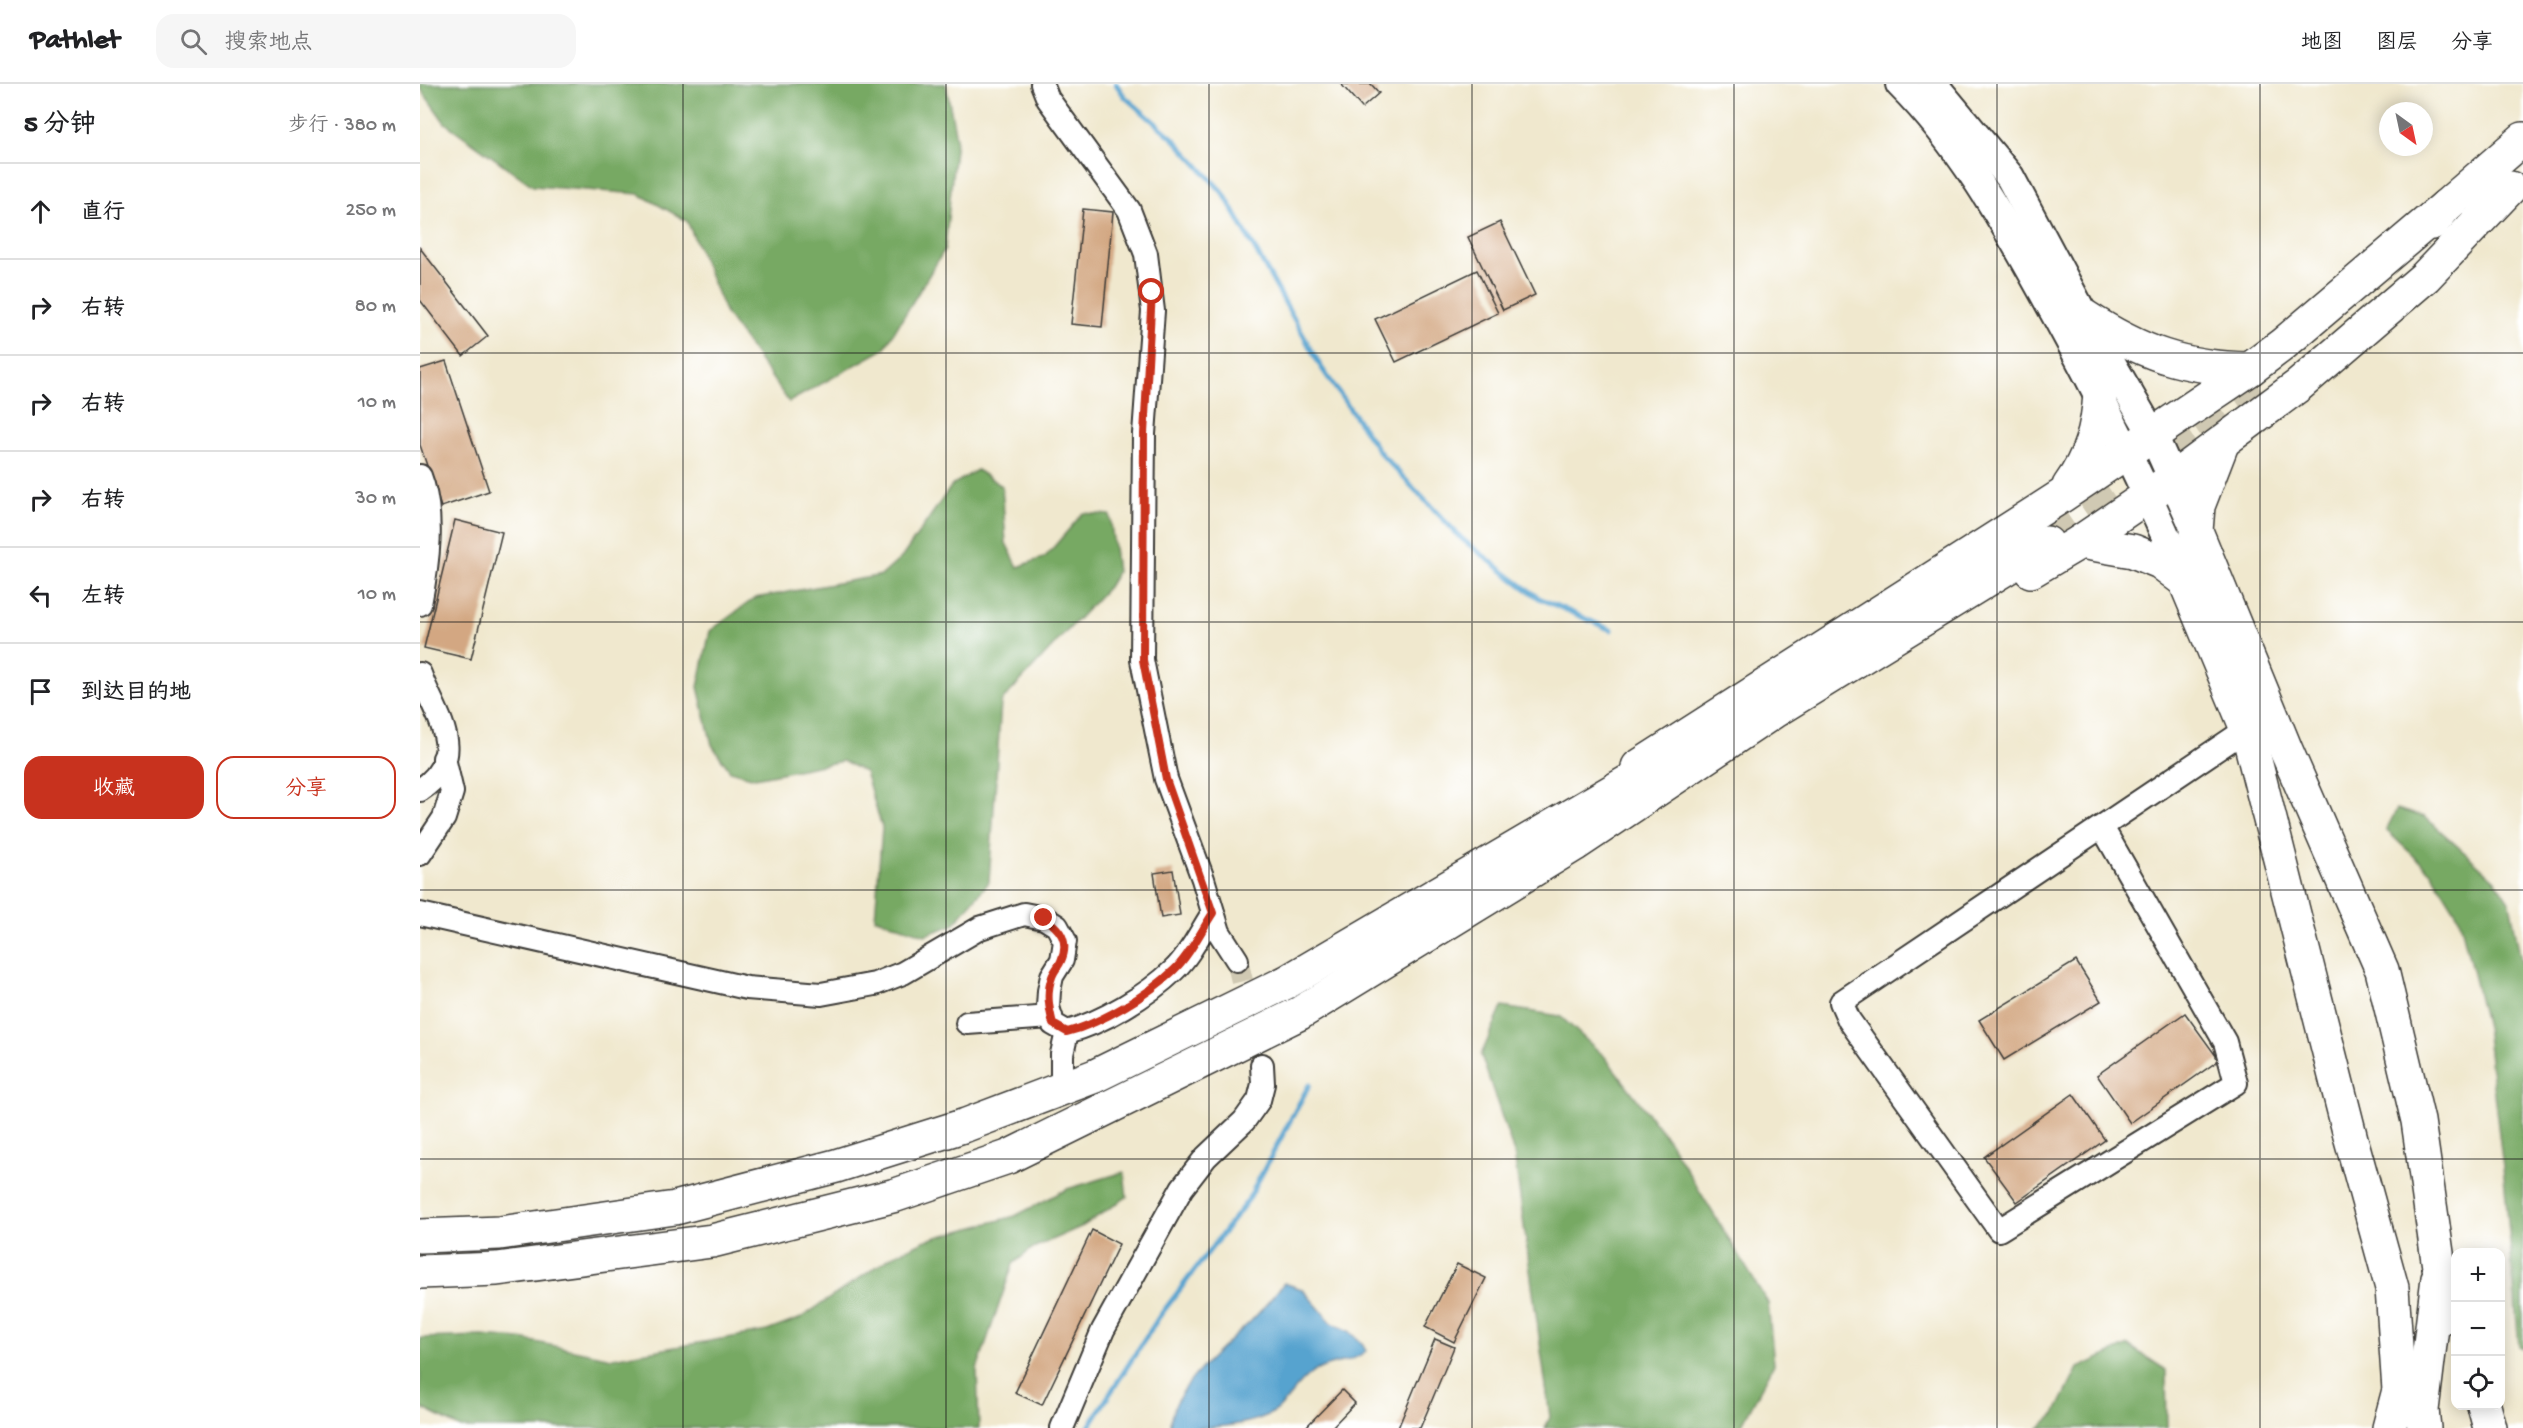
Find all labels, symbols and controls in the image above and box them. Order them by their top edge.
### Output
search box [156,14,576,68]
text: Pathlet [30,25,120,58]
icon: search [177,25,210,58]
text: 搜索地点 [225,31,313,57]
text: 地图 [2301,32,2343,57]
text: 图层 [2376,32,2418,57]
text: 分享 [2451,32,2493,57]
north arrow [2379,102,2433,156]
text: 5 分钟 [24,111,96,142]
text: 步行 · 380 m [289,115,396,138]
icon: ahead [24,195,57,228]
text: 250 m [345,200,396,223]
text: 直行 [81,201,125,227]
route start [1138,278,1164,304]
icon: right [24,291,57,324]
text: 80 m [355,296,396,319]
text: 右转 [81,297,125,323]
icon: right [24,387,57,420]
text: 10 m [358,392,396,415]
text: 右转 [81,393,125,419]
icon: right [24,483,57,516]
text: 30 m [355,488,396,511]
text: 右转 [81,489,125,515]
icon: left [24,579,57,612]
text: 10 m [358,584,396,607]
text: 左转 [81,585,125,611]
icon: arrive [24,675,57,708]
text: 到达目的地 [81,681,191,707]
button: 收藏 [24,756,204,819]
button: 分享 [216,756,396,819]
route end [1030,904,1056,930]
map controls [2451,1248,2505,1410]
button: + [2451,1248,2505,1302]
button: − [2451,1302,2505,1356]
button: locate [2451,1356,2505,1410]

